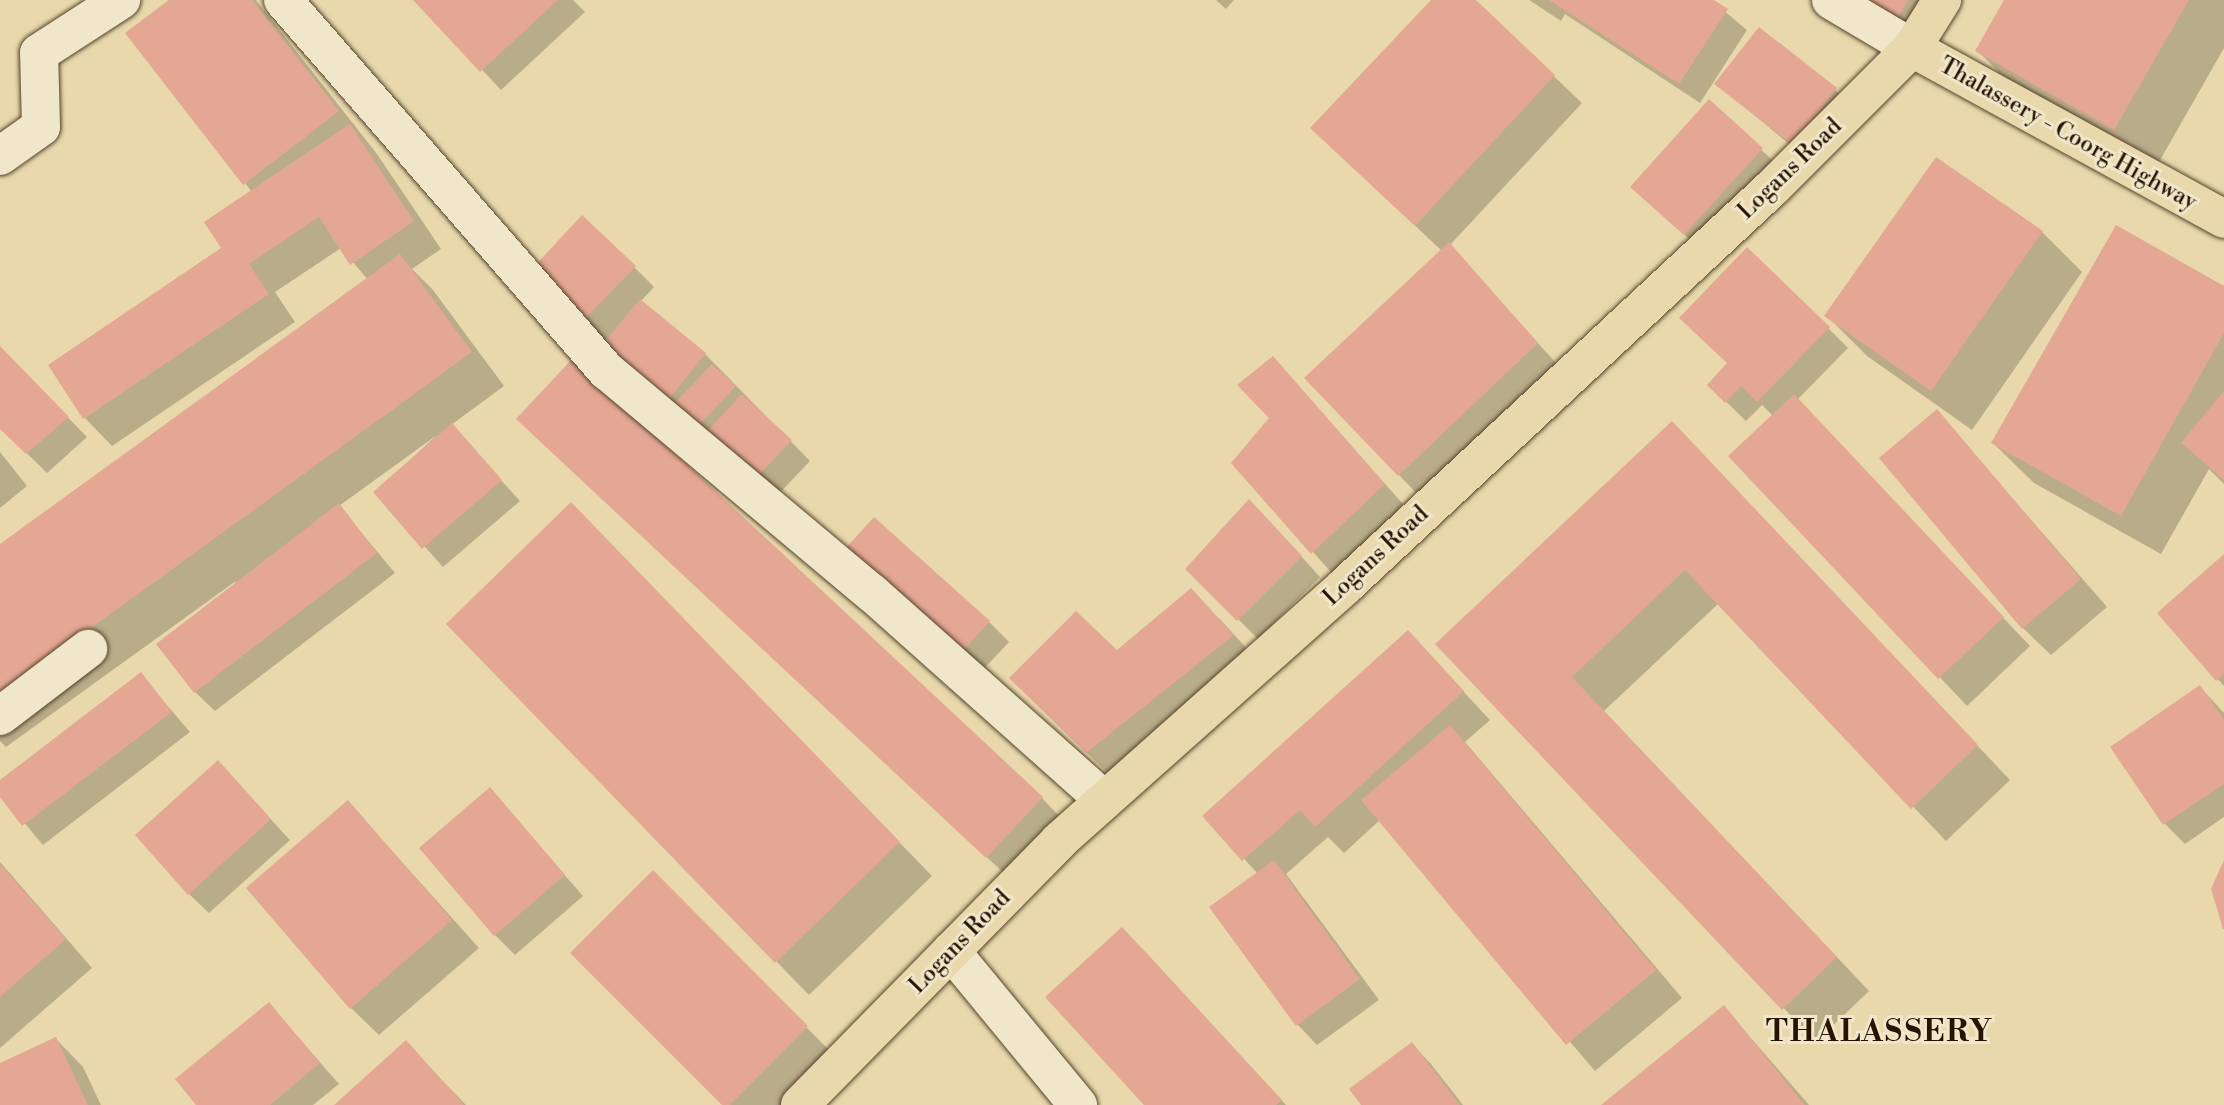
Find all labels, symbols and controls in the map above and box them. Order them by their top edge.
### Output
street label: Thalassery - Coorg Highway [1934,52,2202,216]
street label: Logans Road [1732,113,1848,225]
street label: Logans Road [1318,500,1434,612]
street label: Logans Road [904,884,1016,1000]
district label: THALASSERY [1767,1014,1993,1050]

